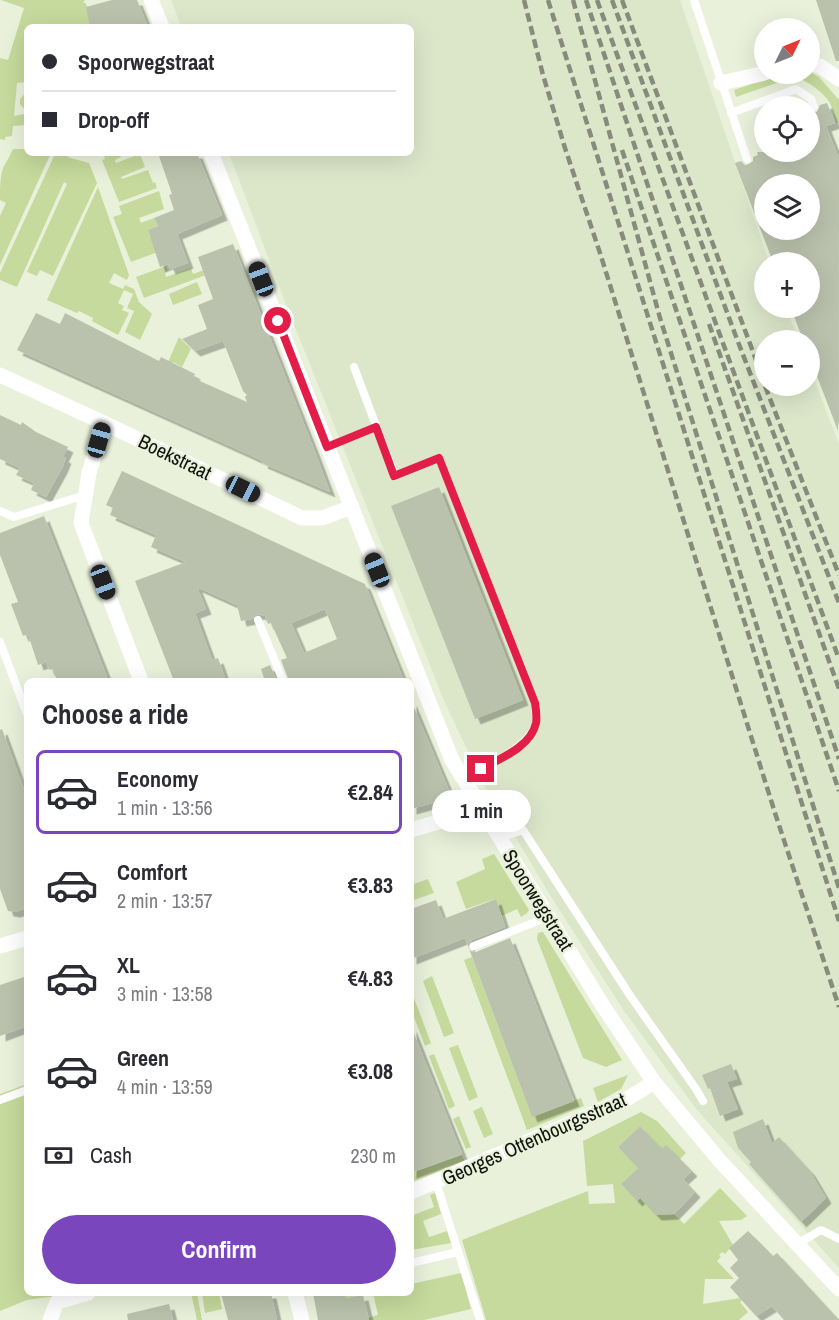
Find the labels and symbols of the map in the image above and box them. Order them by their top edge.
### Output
north arrow [754,18,820,84]
car [246,259,276,299]
route start [264,307,291,334]
car [85,420,113,460]
street label: Boekstraat [134,427,217,486]
car [223,473,263,505]
car [362,550,392,590]
car [88,562,118,602]
route end [467,755,494,782]
callout: 1 min [432,790,530,832]
street label: Spoorwegstraat [497,844,581,956]
street label: Georges Ottenbourgsstraat [438,1086,630,1191]

